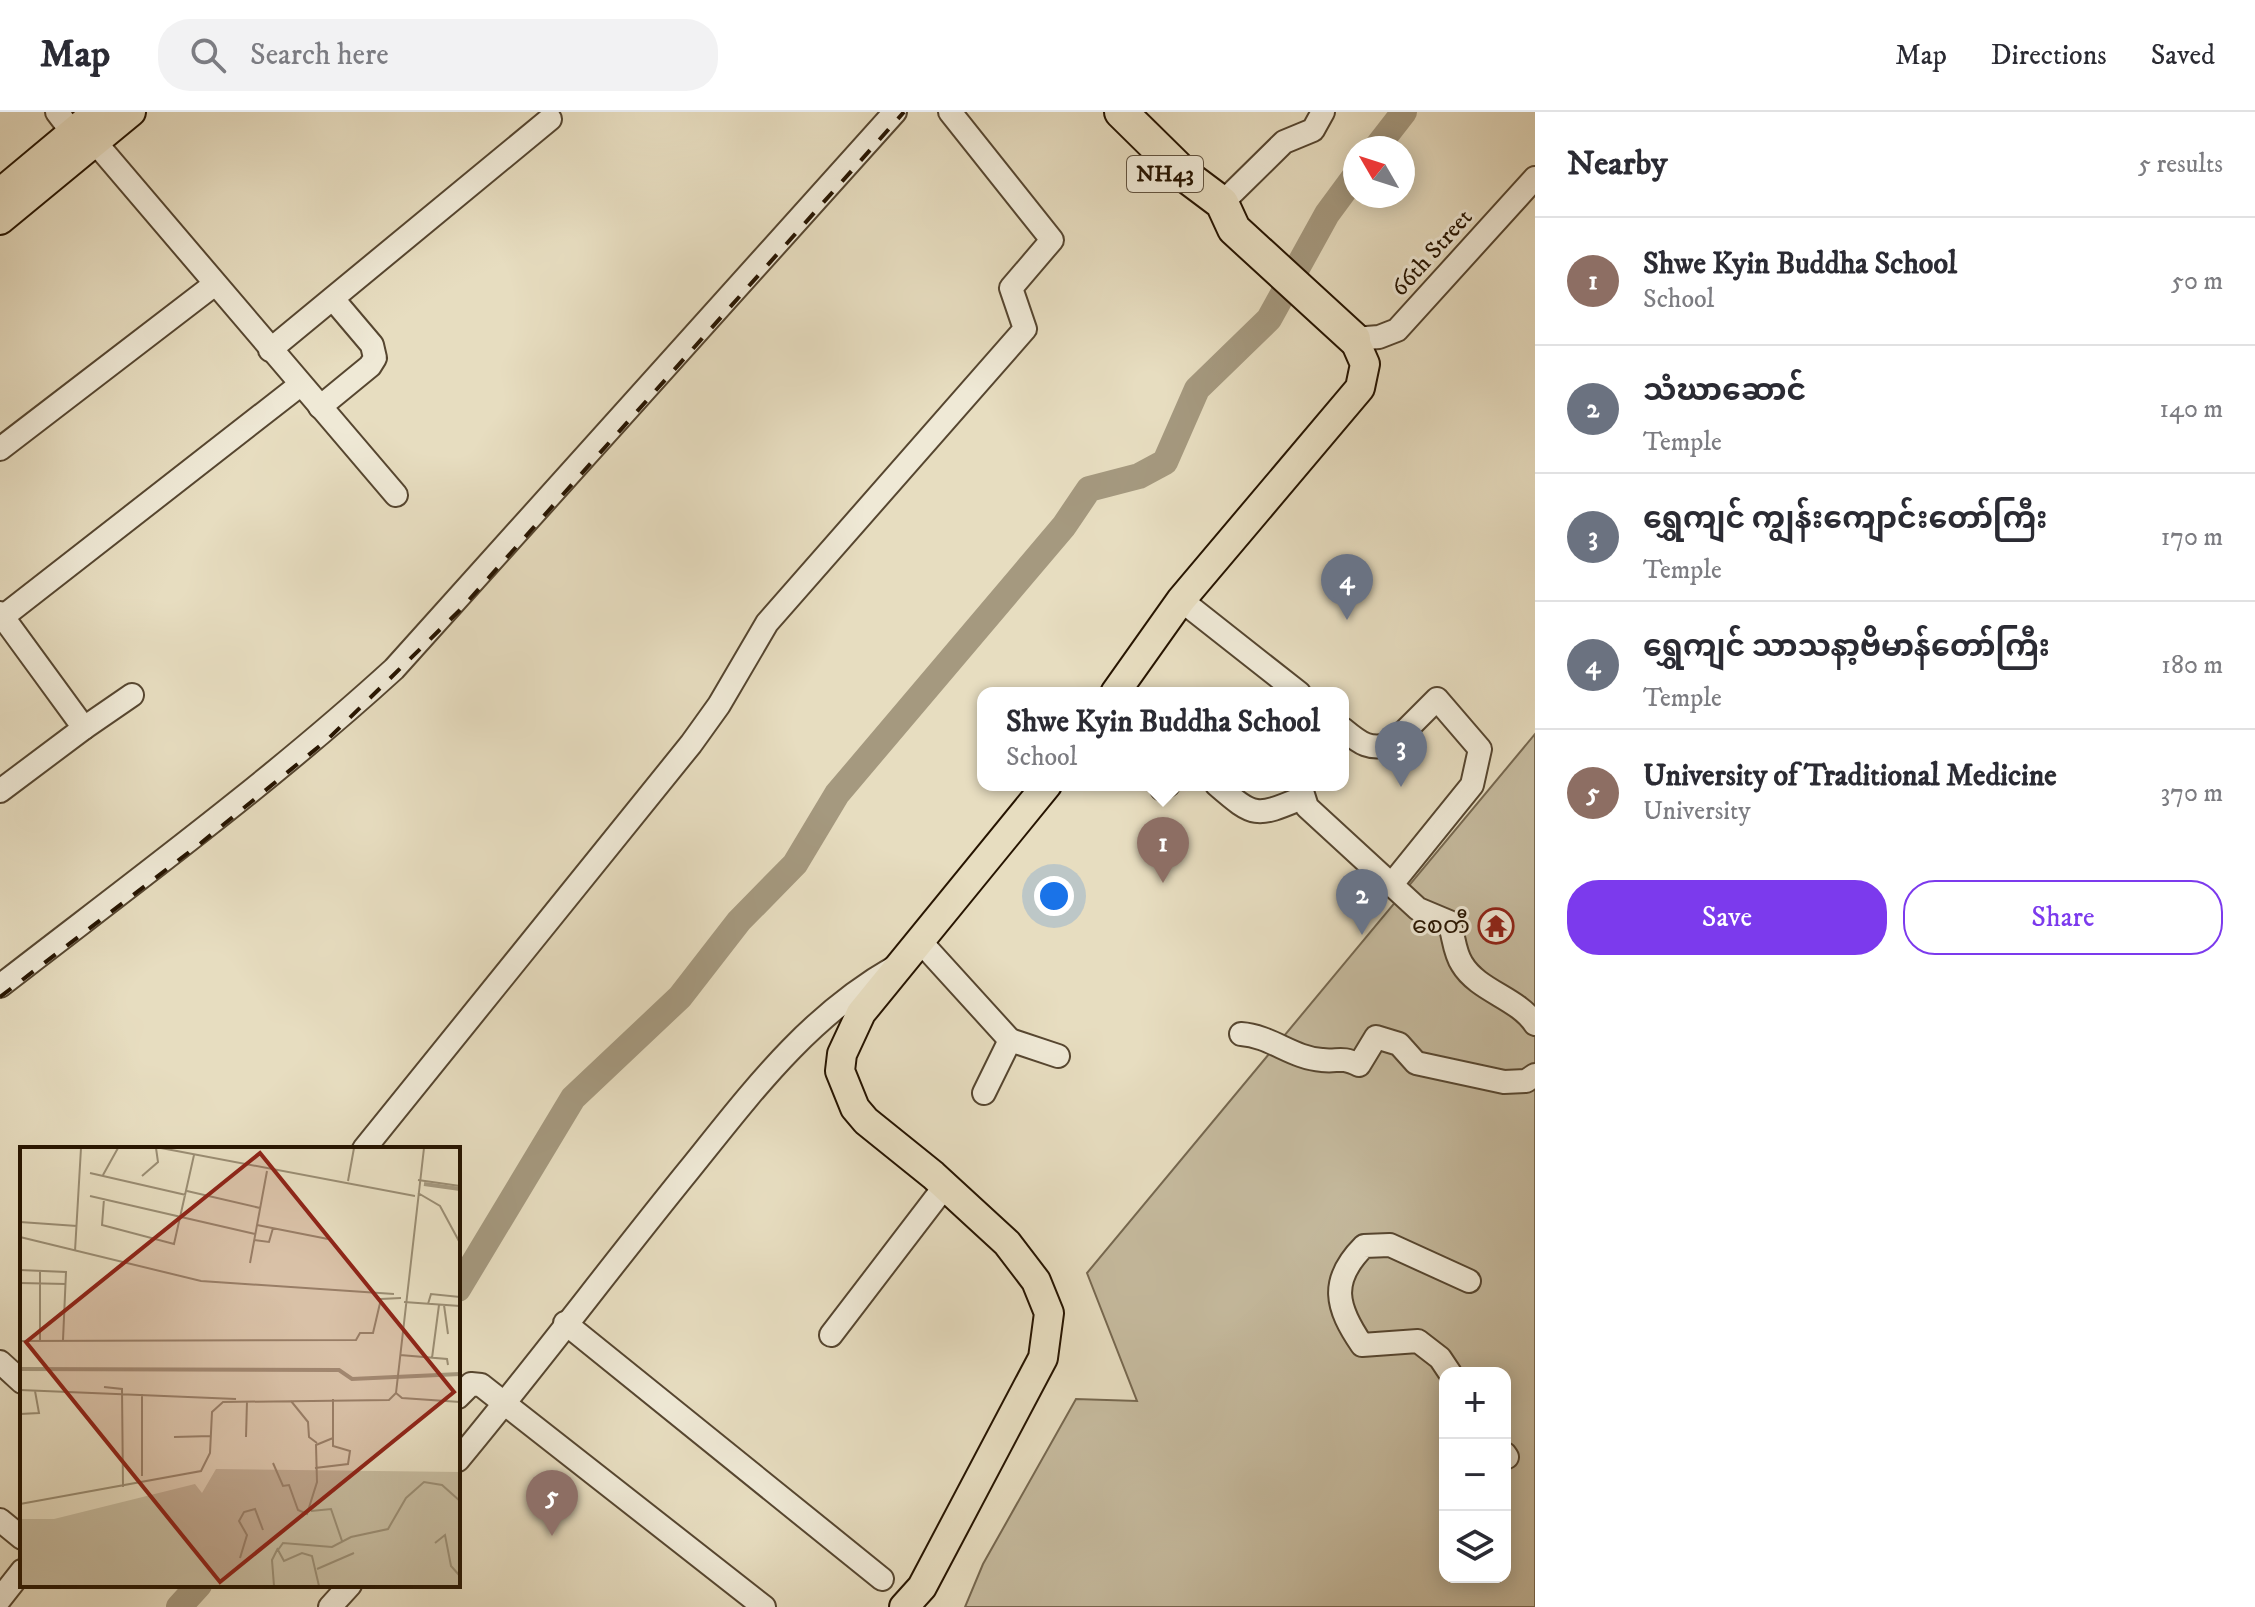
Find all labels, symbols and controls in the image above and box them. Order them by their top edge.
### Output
search box [158,19,718,91]
text: Map [40,31,110,79]
icon: search [186,33,230,77]
text: Search here [250,37,389,74]
text: Map [1895,38,1947,73]
text: Directions [1991,38,2107,73]
text: Saved [2151,38,2215,73]
north arrow [1343,136,1415,208]
text: Nearby [1567,143,1668,185]
text: 5 results [2138,148,2223,181]
road number: NH43 [1127,156,1203,192]
street label: 66th Street [1385,203,1479,303]
text: Shwe Kyin Buddha School [1643,246,1957,283]
text: 1 [1588,265,1598,298]
text: 50 m [2171,265,2223,298]
text: School [1643,283,1714,316]
text: သံဃာဆောင် [1643,373,1806,410]
text: 2 [1587,393,1599,426]
text: 140 m [2159,393,2223,426]
text: Temple [1643,426,1722,459]
text: ရွှေကျင် ကျွန်းကျောင်းတော်ကြီး [1643,501,2048,538]
text: 3 [1588,521,1598,554]
text: 170 m [2161,521,2223,554]
pin: 4 [1321,554,1373,620]
text: Temple [1643,554,1722,587]
text: ရွှေကျင် သာသနာ့ဗိမာန်တော်ကြီး [1643,629,2050,666]
text: 4 [1586,649,1600,682]
text: 180 m [2161,649,2223,682]
text: Temple [1643,682,1722,715]
popup [977,687,1349,791]
text: Shwe Kyin Buddha School [1006,704,1320,741]
pin: 3 [1375,721,1427,787]
text: School [1006,741,1077,774]
text: University of Traditional Medicine [1643,758,2057,795]
text: 5 [1587,777,1599,810]
text: 370 m [2161,777,2223,810]
text: University [1643,795,1751,828]
pin: 1 [1137,817,1189,883]
pin: 2 [1336,869,1388,935]
your location [1034,876,1074,916]
button: Save [1567,880,1887,955]
button: Share [1903,880,2223,955]
temple icon: စေတီ [1477,907,1515,945]
place label: စေတီ [1412,909,1470,941]
inset map [20,1147,460,1587]
map controls [1439,1367,1511,1583]
button: + [1439,1367,1511,1439]
button: − [1439,1439,1511,1511]
pin: 5 [526,1470,578,1536]
button: layers [1439,1511,1511,1583]

